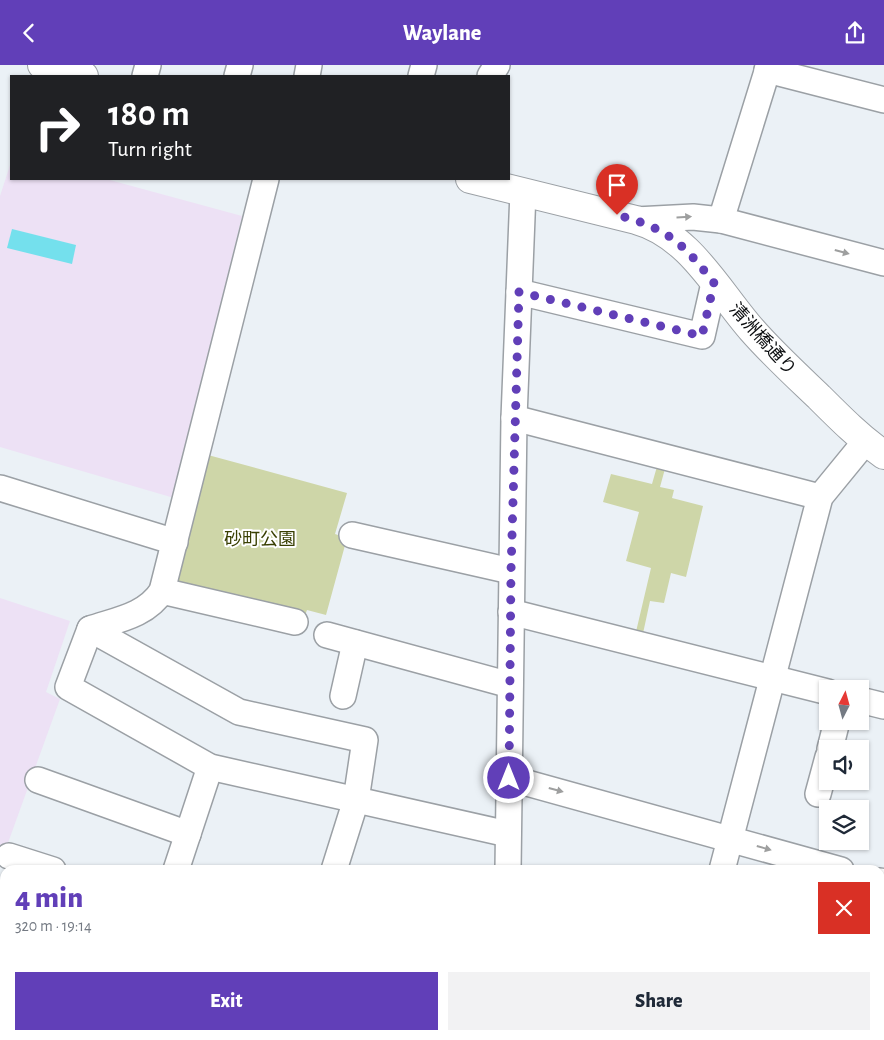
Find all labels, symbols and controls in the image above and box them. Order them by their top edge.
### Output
icon: back [15,19,43,47]
icon: share [841,19,869,47]
text: Waylane [403,22,481,44]
icon: right [25,95,90,160]
text: 180 m [108,97,190,132]
text: Turn right [108,138,192,160]
pin [596,164,638,215]
icon: arrive [603,171,631,199]
one-way arrow [677,213,693,221]
one-way arrow [835,249,850,257]
street label: 清洲橋通り [725,299,801,379]
park label: 砂町公園 [224,530,296,549]
north arrow [819,680,869,730]
map controls [819,680,869,850]
button: sound [819,740,869,790]
position arrow [482,751,534,803]
one-way arrow [549,787,564,795]
button: layers [819,800,869,850]
one-way arrow [756,844,771,852]
button: close [818,882,870,934]
text: 4 min [15,883,83,913]
text: 320 m · 19:14 [15,918,92,934]
button: Exit [15,972,438,1030]
button: Share [448,972,870,1030]

